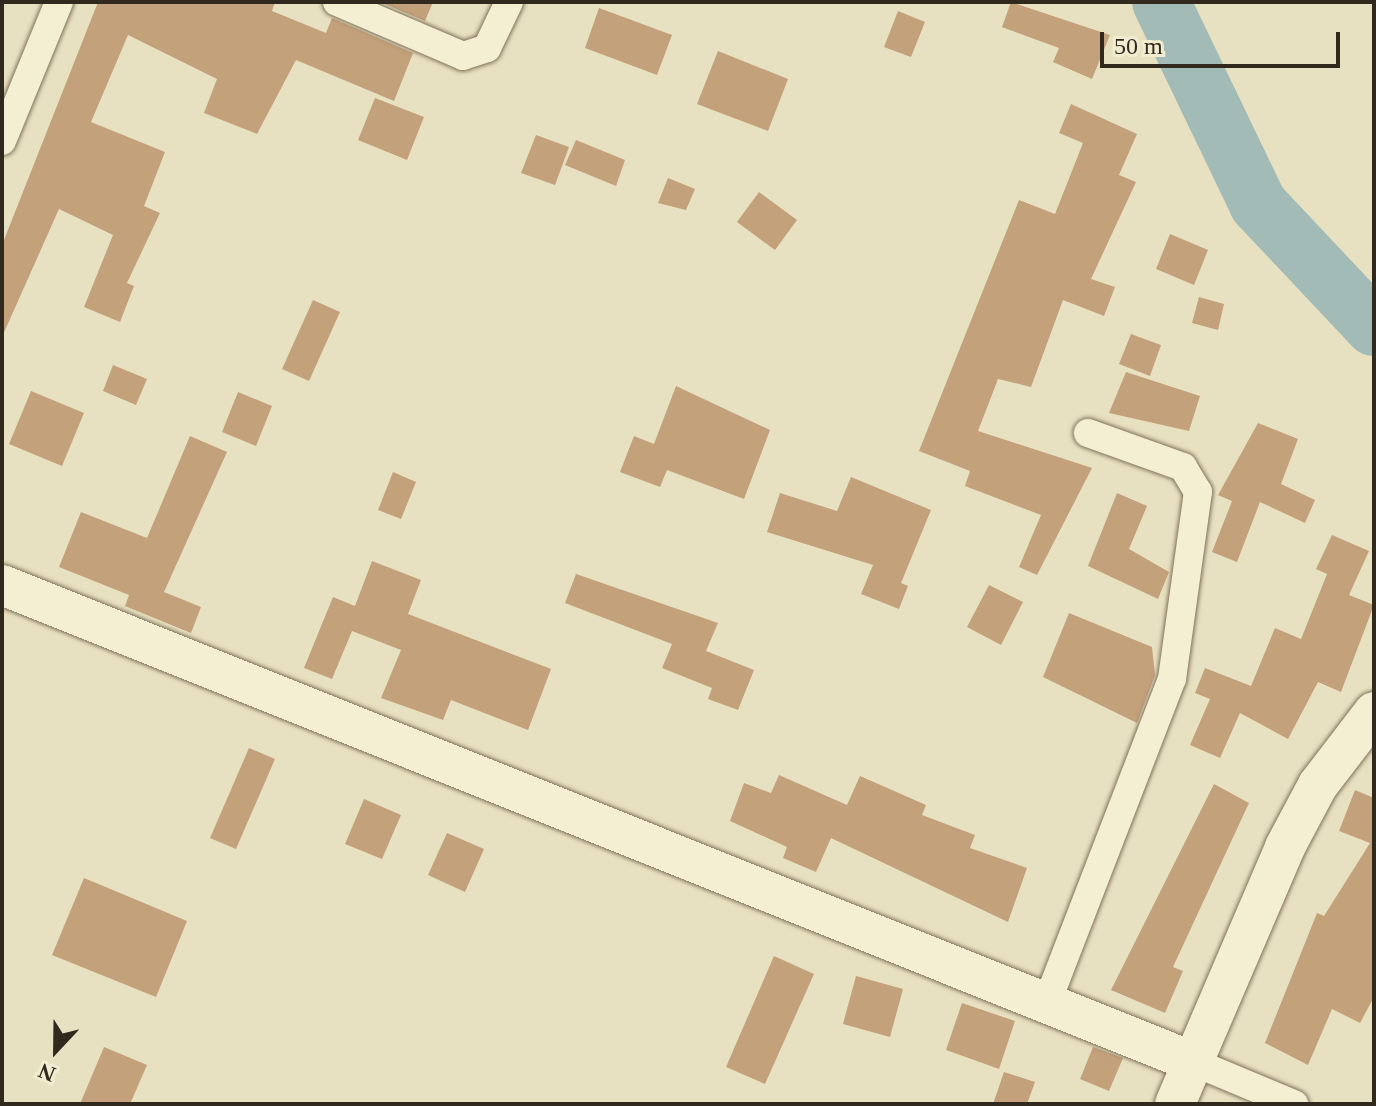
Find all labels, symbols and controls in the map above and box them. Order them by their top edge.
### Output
scale bar [1104,16,1344,66]
text: 50 m [1114,33,1163,59]
north arrow [16,1010,96,1090]
text: N [35,1058,59,1087]

